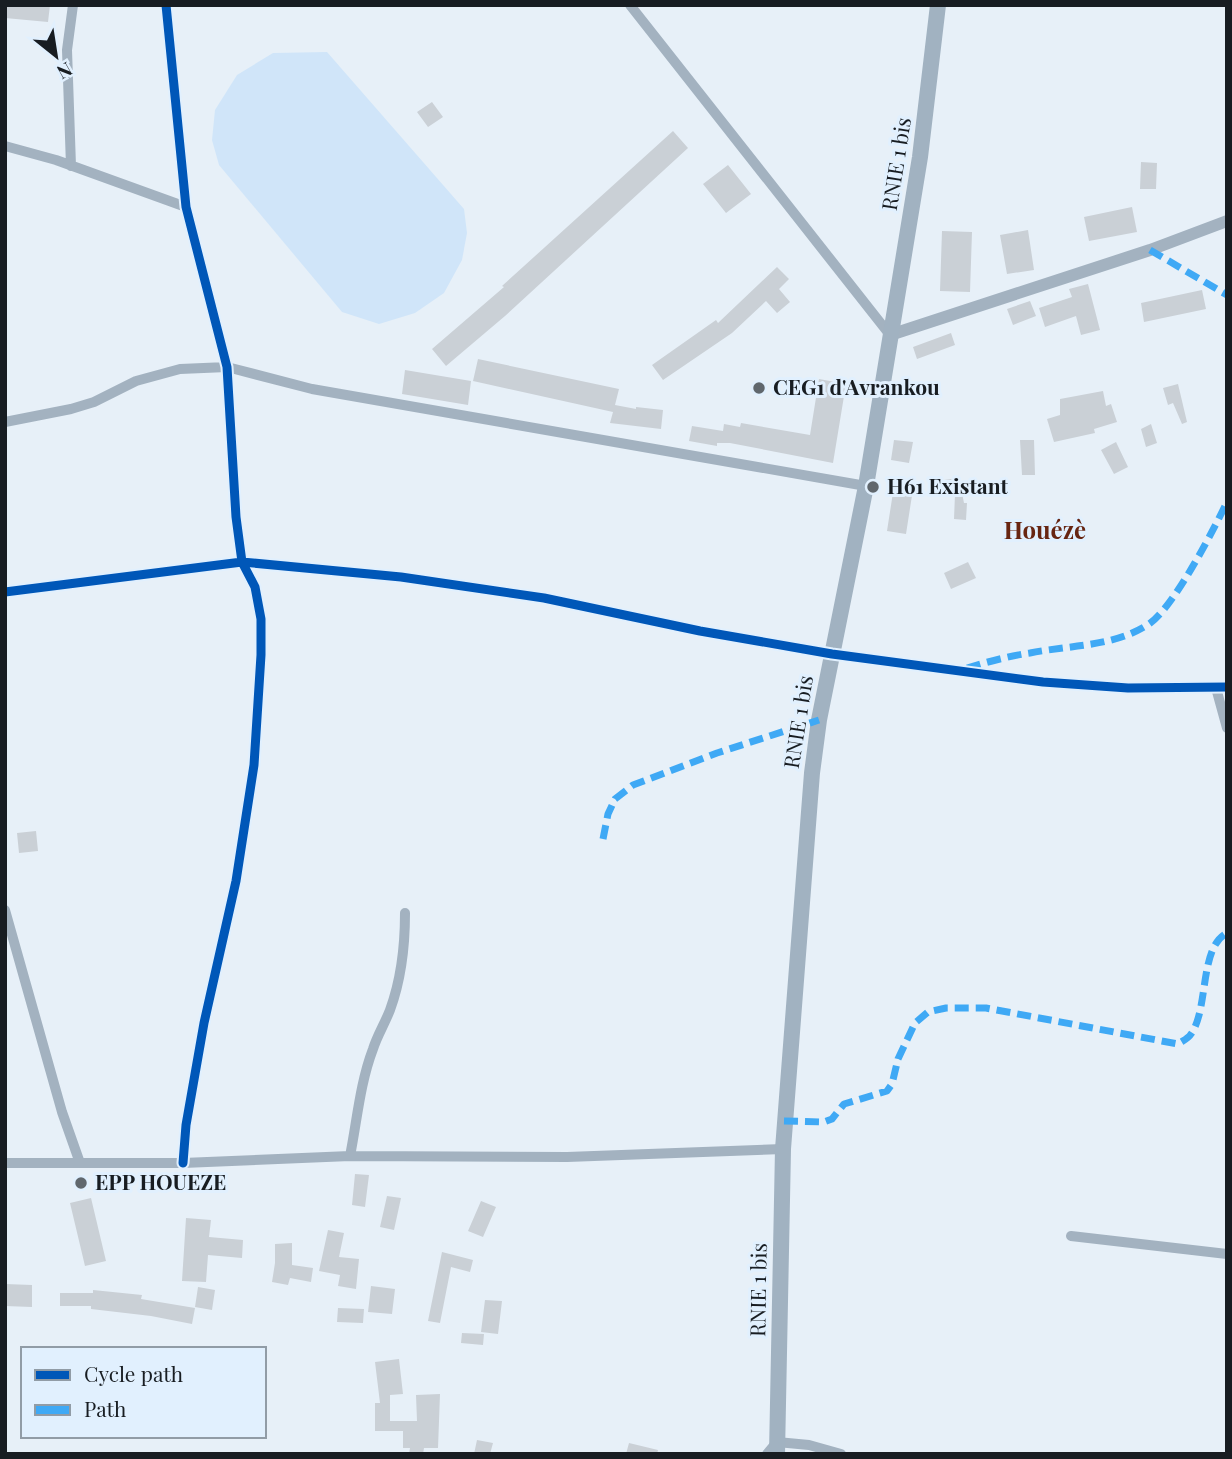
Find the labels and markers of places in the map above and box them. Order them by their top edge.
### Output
place label: CEG1 d'Avrankou [773,372,940,400]
marker: CEG1 d'Avrankou [751,380,767,396]
place label: H61 Existant [887,471,1009,499]
marker: H61 Existant [865,479,881,495]
place label: EPP HOUEZE [95,1167,226,1195]
marker: EPP HOUEZE [73,1175,89,1191]

